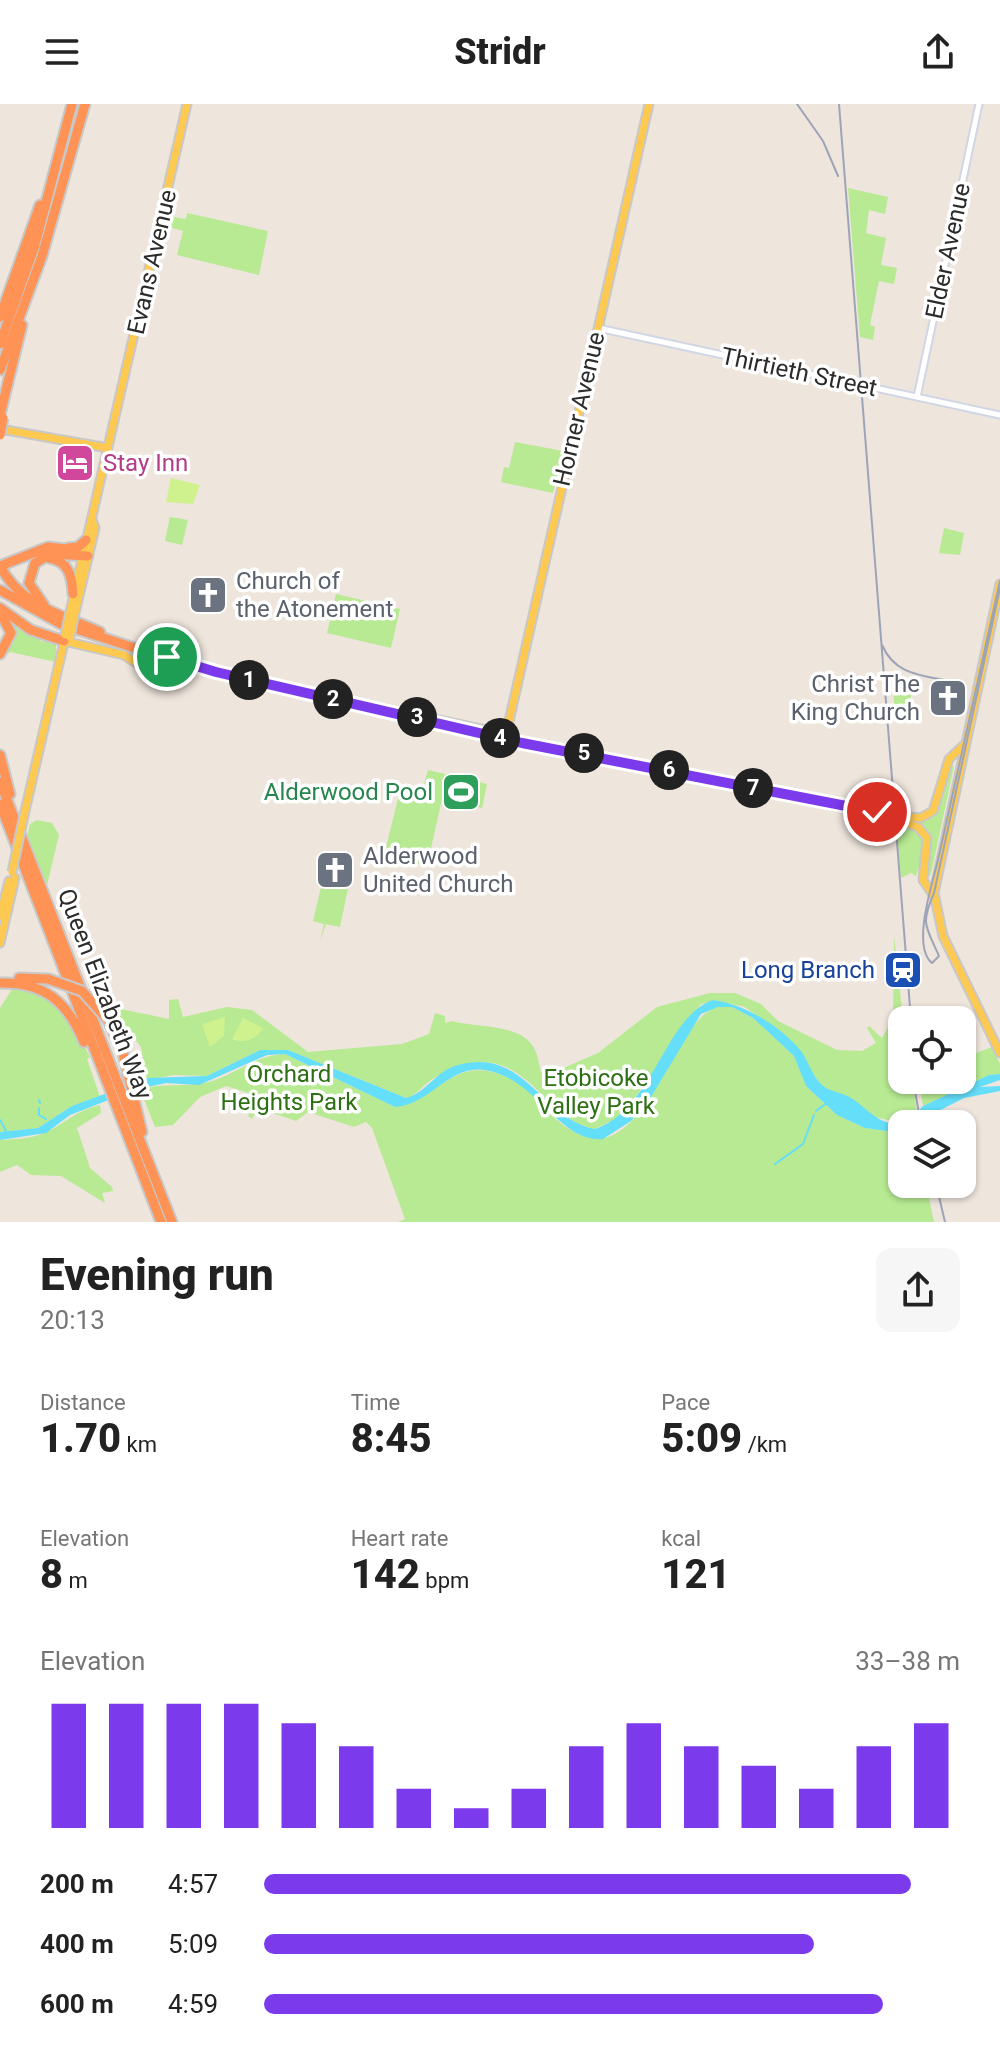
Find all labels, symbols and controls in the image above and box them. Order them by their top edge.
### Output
icon: menu [40,30,84,74]
icon: share [916,30,960,74]
text: Stridr [454,31,546,73]
street label: Elder Avenue [920,180,976,322]
street label: Evans Avenue [122,187,182,337]
street label: Horner Avenue [548,329,610,489]
street label: Thirtieth Street [718,342,880,402]
hotel icon: Stay Inn [54,442,96,484]
place label: Stay Inn [103,449,188,477]
place label: Church of the Atonement [236,567,394,623]
church icon: Church of the Atonement [187,574,229,616]
pin [133,623,201,691]
icon: arrive [145,635,189,679]
pin: 1 [229,660,269,700]
text: 1 [243,667,255,692]
place label: Christ The King Church [791,670,920,726]
church icon: Christ The King Church [927,677,969,719]
pin: 2 [313,679,353,719]
text: 2 [327,686,339,711]
pin: 3 [397,697,437,737]
text: 3 [411,704,423,729]
pin: 4 [480,718,520,758]
text: 4 [494,725,506,750]
pin: 5 [564,733,604,773]
text: 5 [578,740,590,765]
pin: 6 [649,750,689,790]
text: 6 [663,757,675,782]
pin: 7 [733,768,773,808]
sports icon: Alderwood Pool [440,771,482,813]
text: 7 [747,775,759,800]
place label: Alderwood Pool [264,778,433,806]
pin [843,778,911,846]
icon: check [855,790,899,834]
place label: Alderwood United Church [363,842,513,898]
church icon: Alderwood United Church [314,849,356,891]
street label: Queen Elizabeth Way [52,885,158,1104]
station icon: Long Branch [882,949,924,991]
place label: Long Branch [741,956,875,984]
map controls [888,1006,976,1198]
button: locate [888,1006,976,1094]
park label: Orchard Heights Park [221,1060,358,1116]
park label: Etobicoke Valley Park [537,1064,656,1120]
button: layers [888,1110,976,1198]
button: share [876,1248,960,1332]
text: Evening run [40,1249,274,1301]
text: 20:13 [40,1305,105,1335]
text: Distance [40,1390,126,1415]
text: Time [351,1390,400,1415]
text: Pace [661,1390,710,1415]
text: 1.70 [40,1415,121,1462]
text: 8:45 [351,1415,432,1462]
text: 5:09 [661,1415,742,1462]
text: km [121,1432,157,1457]
text: /km [742,1432,787,1457]
text: Elevation [40,1526,129,1551]
text: Heart rate [351,1526,449,1551]
text: kcal [661,1526,701,1551]
text: 8 [40,1551,63,1598]
text: 142 [351,1551,420,1598]
text: 121 [661,1551,731,1598]
text: m [63,1568,88,1593]
text: bpm [420,1568,469,1593]
text: Elevation [40,1646,145,1676]
text: 33–38 m [855,1646,960,1676]
text: 200 m [40,1869,114,1899]
text: 4:57 [168,1869,218,1899]
text: 400 m [40,1929,114,1959]
text: 5:09 [168,1929,218,1959]
text: 600 m [40,1989,114,2019]
text: 4:59 [168,1989,218,2019]

